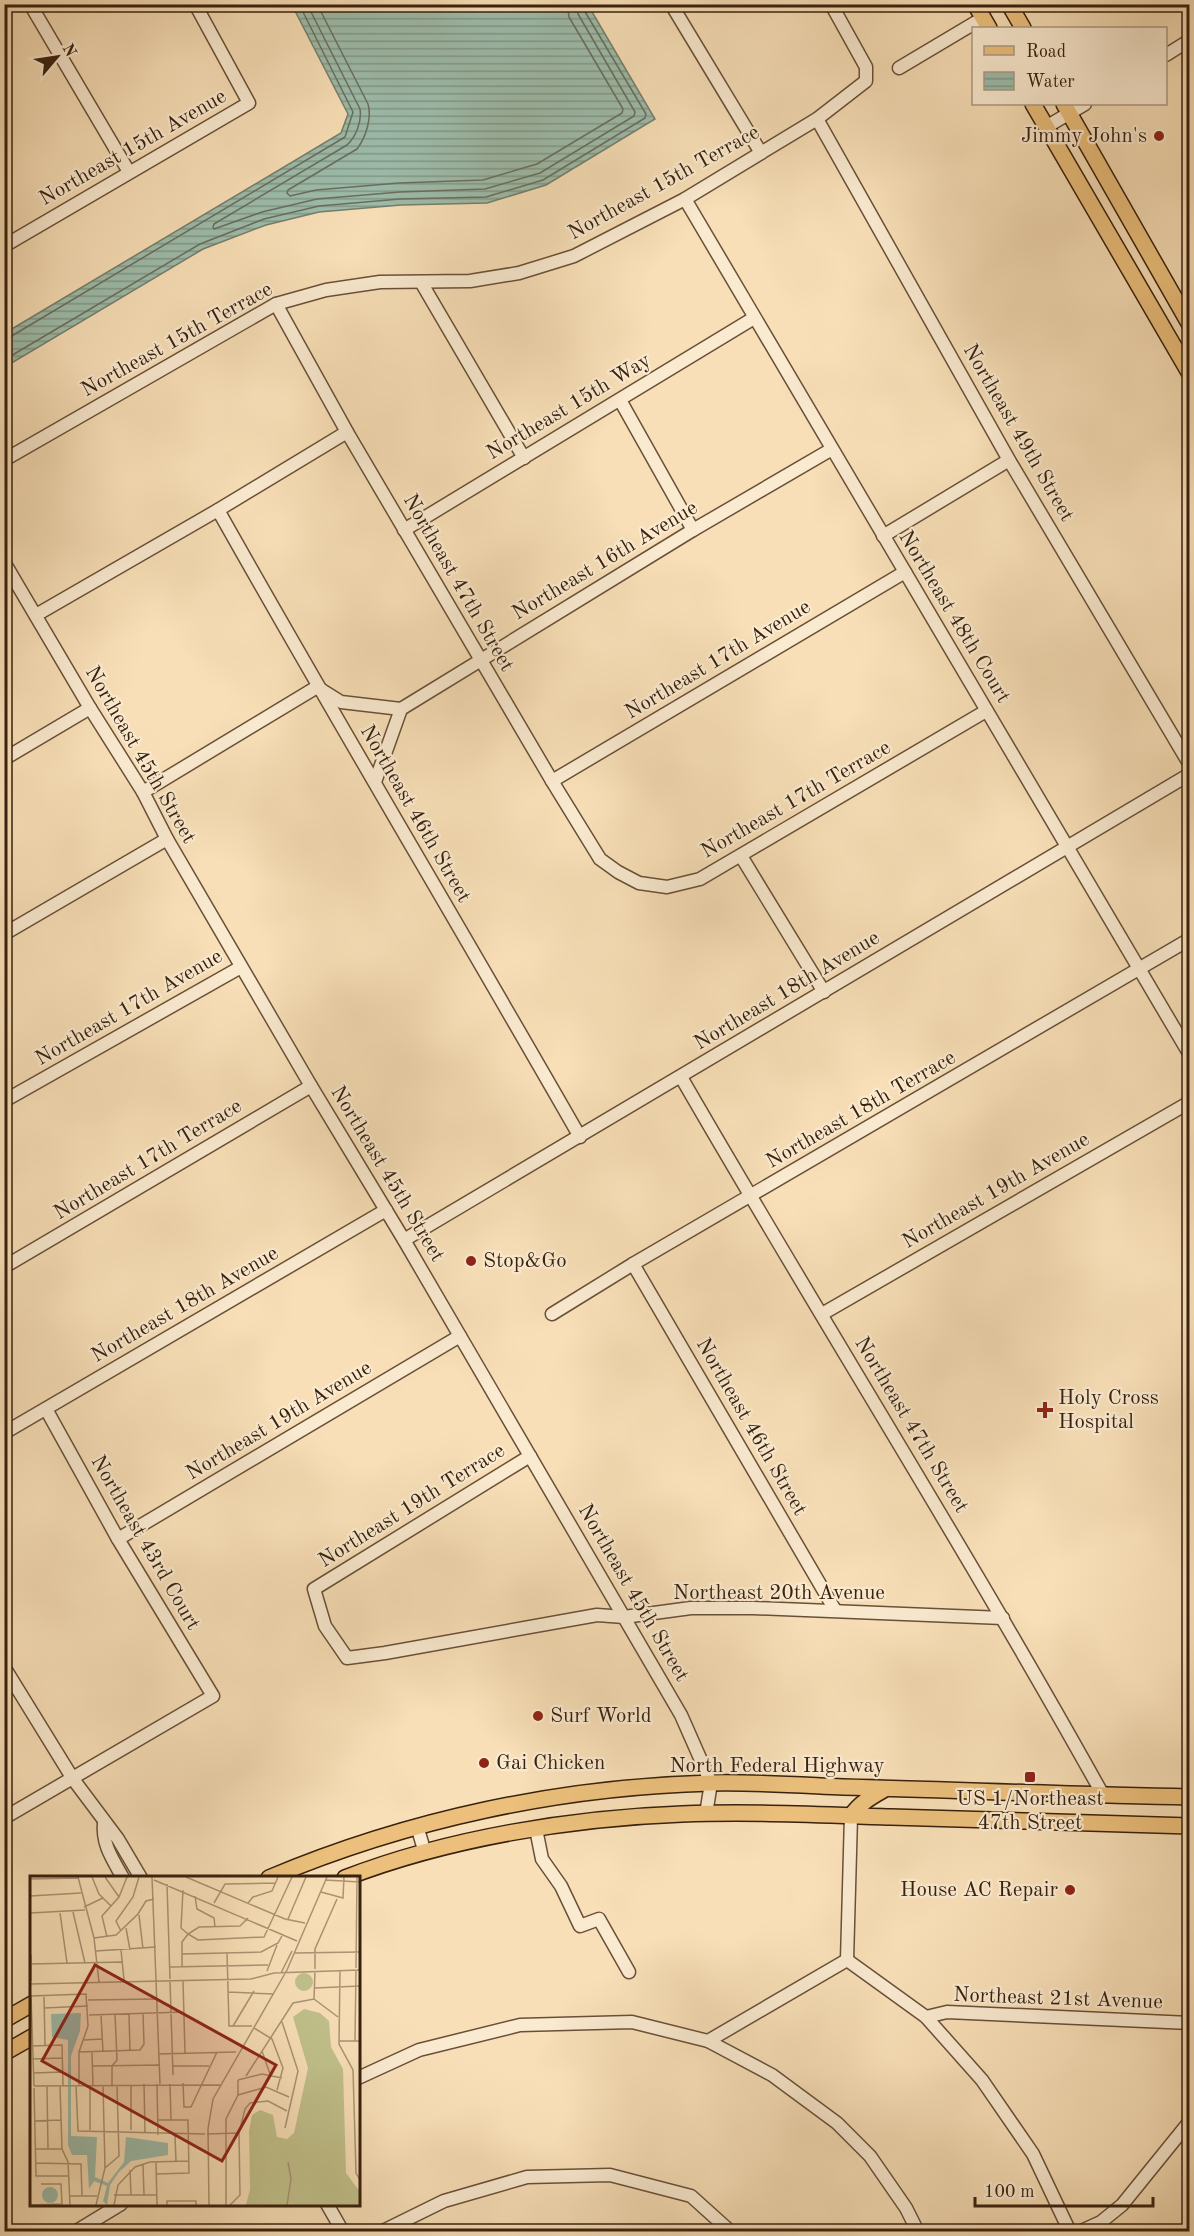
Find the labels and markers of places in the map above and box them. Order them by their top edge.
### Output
place label: Jimmy John's [1021,126,1147,147]
marker: Jimmy John's [1152,129,1166,143]
place label: Stop&Go [483,1251,567,1272]
marker: Stop&Go [464,1254,478,1268]
place label: Holy Cross Hospital [1058,1388,1159,1433]
marker: Holy Cross Hospital [1036,1401,1054,1419]
place label: Surf World [550,1706,652,1727]
marker: Surf World [531,1709,545,1723]
place label: Gai Chicken [496,1753,605,1774]
marker: Gai Chicken [477,1756,491,1770]
marker: US 1/Northeast 47th Street [1023,1770,1037,1784]
place label: US 1/Northeast 47th Street [956,1789,1104,1834]
place label: House AC Repair [900,1880,1058,1901]
marker: House AC Repair [1063,1883,1077,1897]

